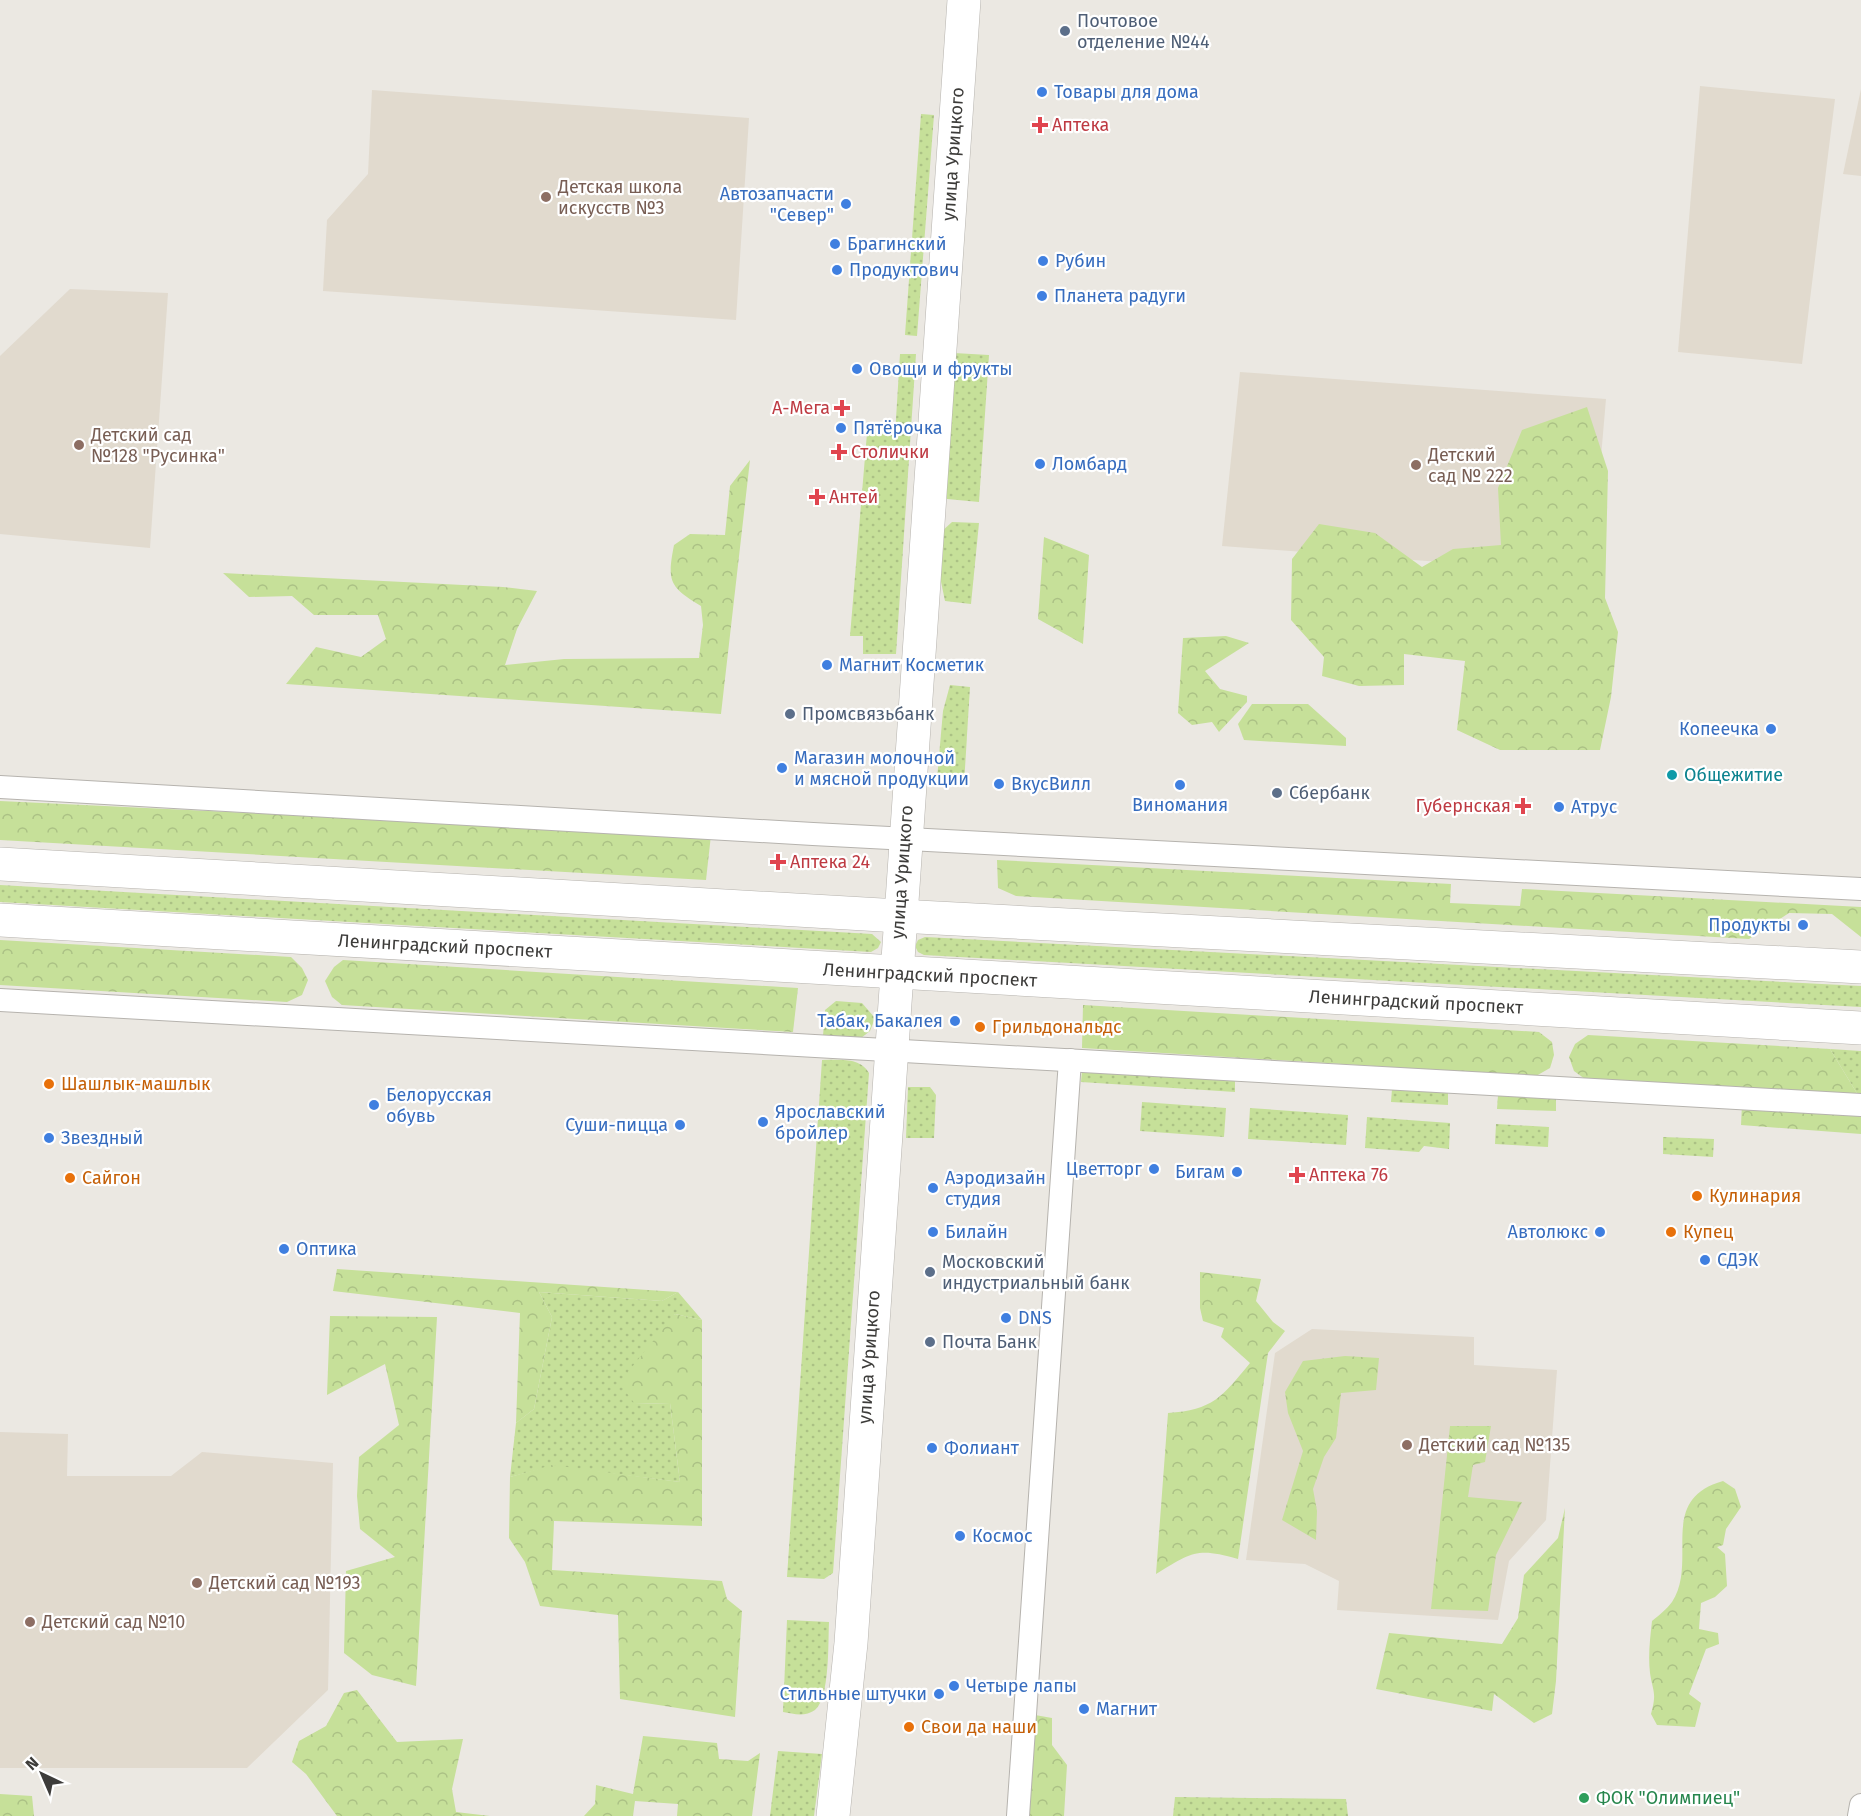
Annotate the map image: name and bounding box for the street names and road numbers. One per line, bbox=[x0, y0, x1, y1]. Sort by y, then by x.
street label: улица Урицкого bbox=[937, 86, 969, 222]
street label: улица Урицкого bbox=[886, 804, 918, 940]
street label: Ленинградский проспект bbox=[337, 929, 554, 963]
street label: Ленинградский проспект bbox=[822, 958, 1039, 992]
street label: Ленинградский проспект bbox=[1308, 985, 1525, 1019]
street label: улица Урицкого bbox=[853, 1289, 885, 1425]

